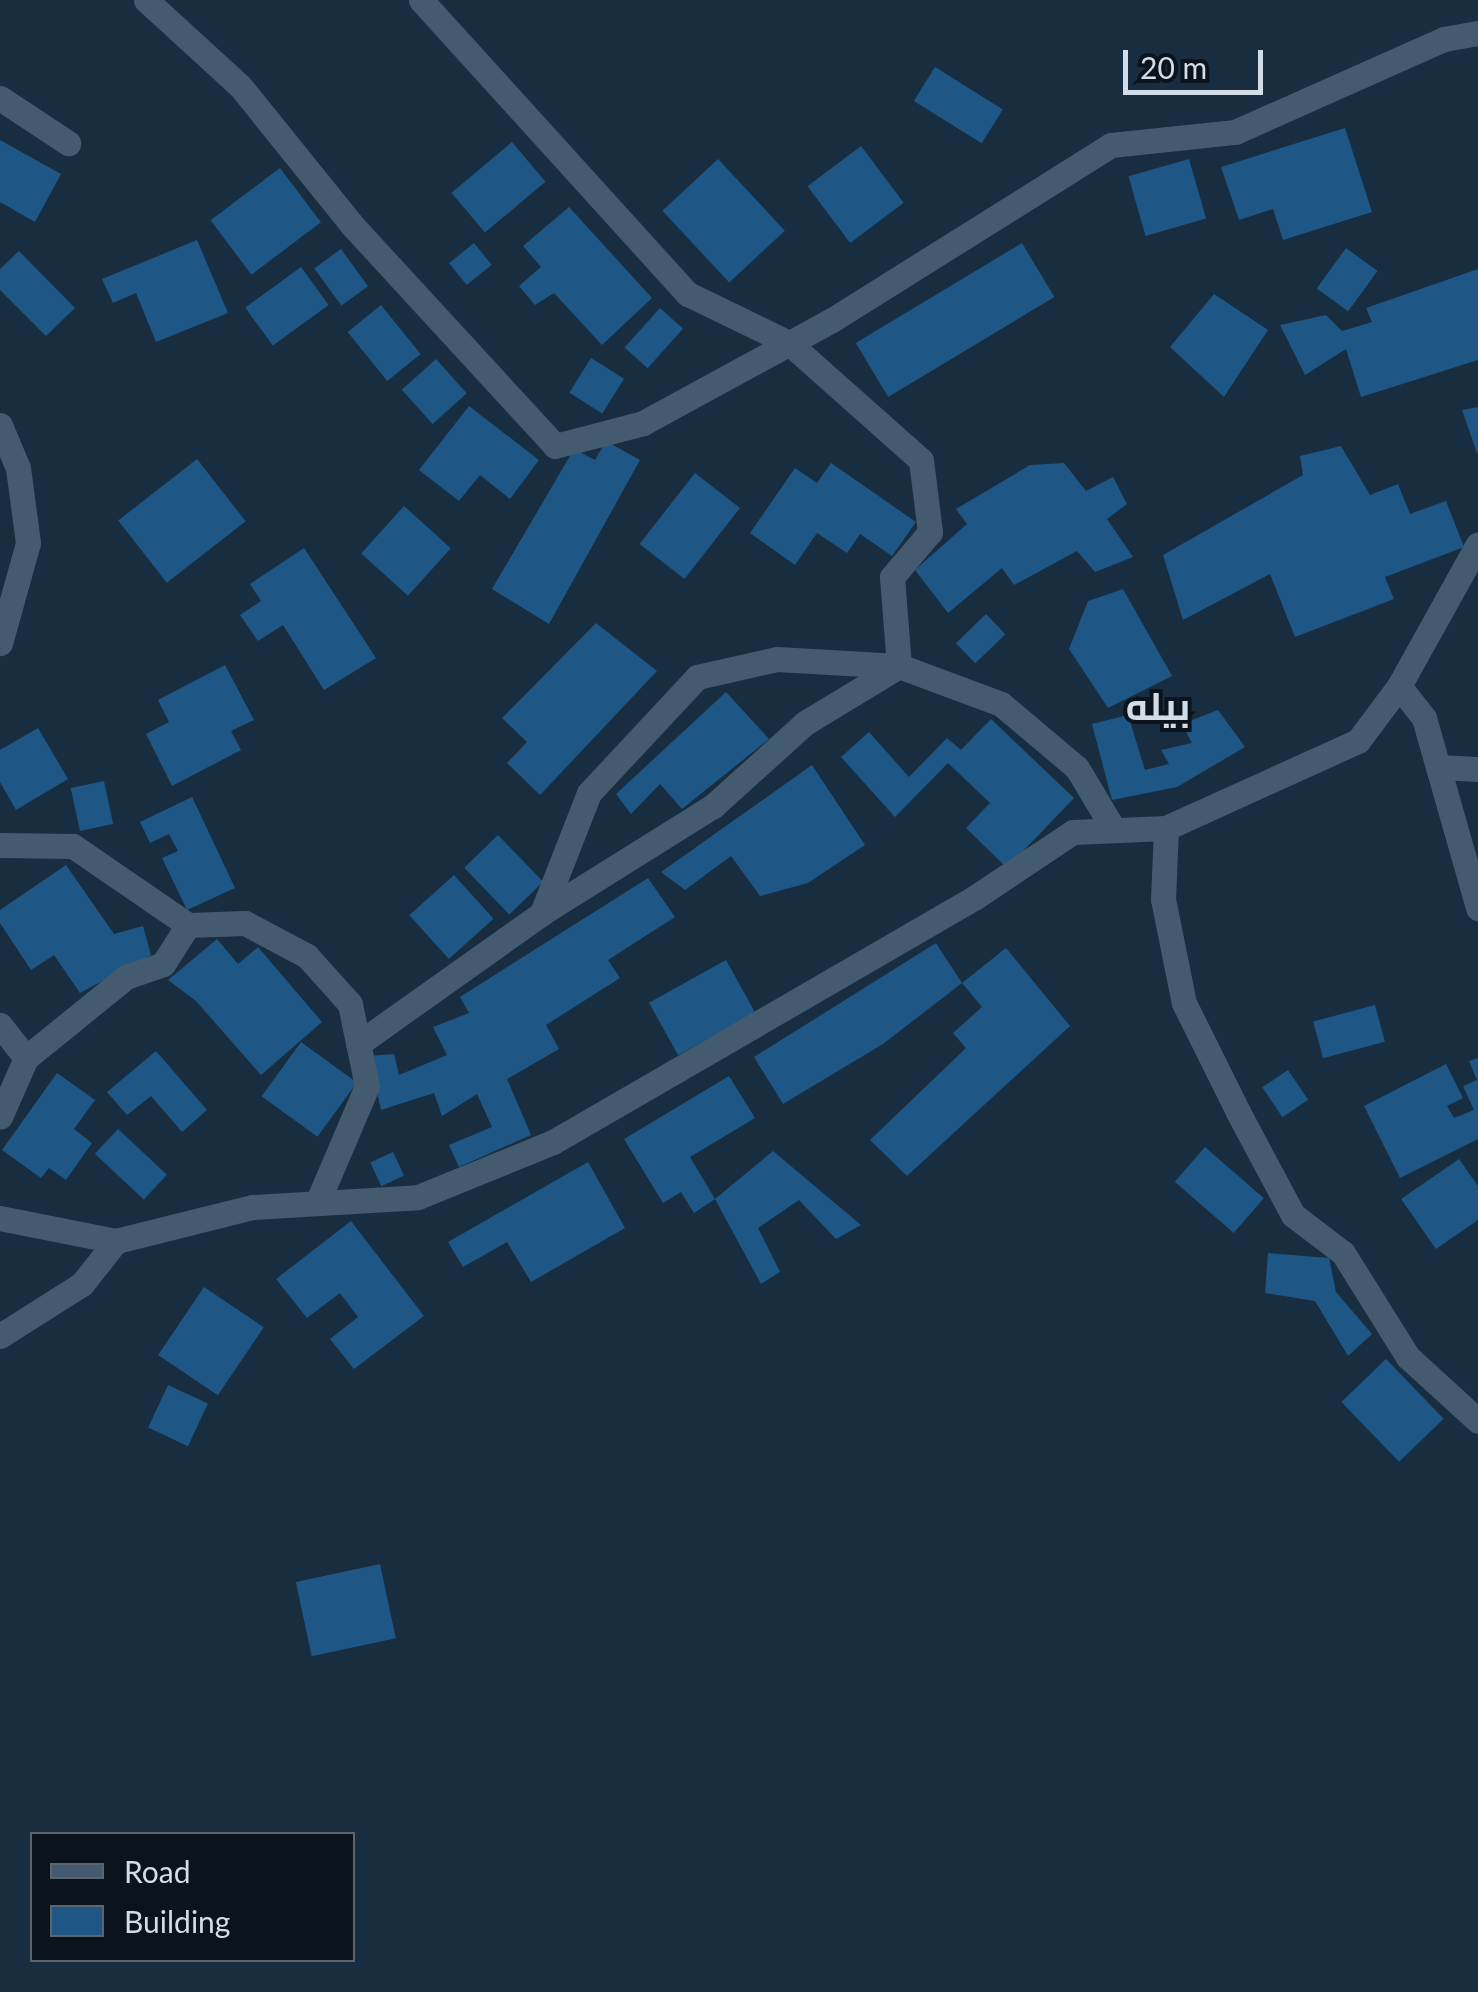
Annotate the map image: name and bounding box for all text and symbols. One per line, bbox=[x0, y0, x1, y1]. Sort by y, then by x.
scale bar bbox=[1128, 30, 1268, 92]
text: 20 m bbox=[1140, 49, 1207, 85]
district label: بیله bbox=[1126, 683, 1190, 729]
legend bbox=[30, 1832, 355, 1962]
text: Road bbox=[124, 1853, 191, 1889]
text: Building bbox=[124, 1903, 230, 1939]

